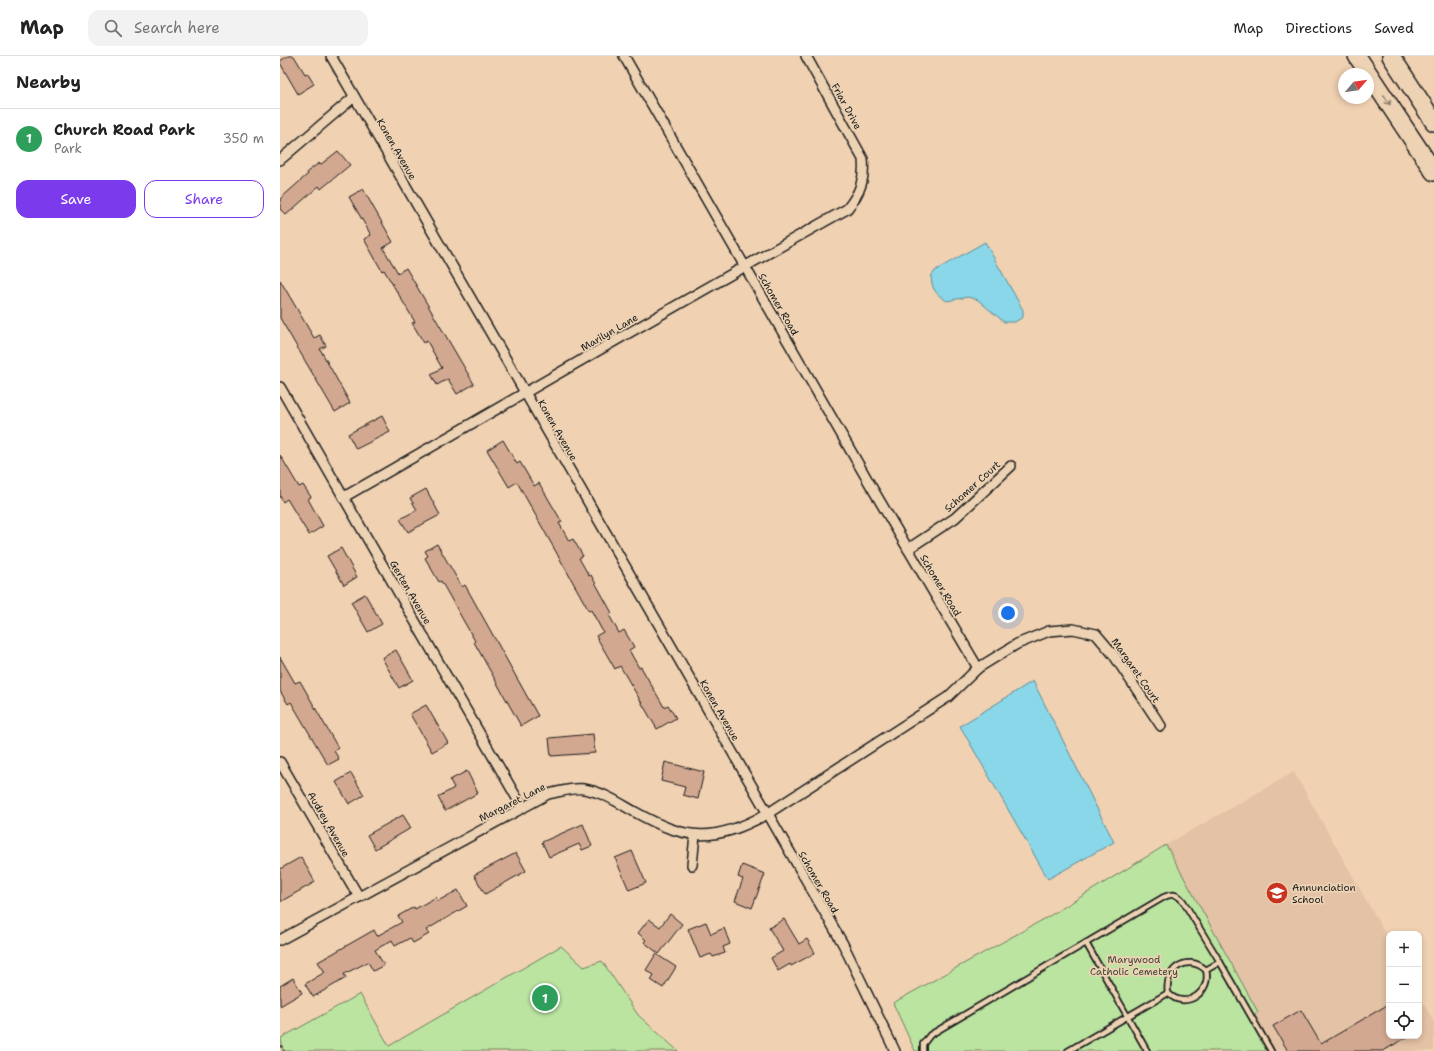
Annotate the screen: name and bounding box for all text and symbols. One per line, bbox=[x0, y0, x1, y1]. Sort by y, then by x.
search box bbox=[88, 10, 368, 46]
text: Map bbox=[20, 15, 64, 40]
icon: search bbox=[102, 17, 124, 39]
text: Search here bbox=[134, 18, 220, 38]
text: Map bbox=[1234, 19, 1264, 37]
text: Directions bbox=[1286, 19, 1352, 37]
text: Saved bbox=[1374, 19, 1414, 37]
north arrow bbox=[1338, 68, 1374, 104]
text: Nearby bbox=[16, 71, 81, 93]
street label: Friar Drive bbox=[829, 81, 865, 132]
one-way arrow bbox=[1383, 94, 1391, 106]
street label: Konen Avenue bbox=[374, 116, 419, 182]
text: Church Road Park bbox=[54, 120, 195, 140]
text: 1 bbox=[26, 130, 32, 147]
text: 350 m bbox=[223, 130, 264, 147]
text: Park bbox=[54, 140, 82, 157]
button: Save bbox=[16, 180, 136, 218]
button: Share bbox=[144, 180, 264, 218]
street label: Schomer Road bbox=[756, 271, 802, 338]
street label: Marilyn Lane bbox=[578, 311, 641, 354]
street label: Konen Avenue bbox=[535, 397, 580, 463]
street label: Schomer Court bbox=[942, 458, 1003, 515]
street label: Schomer Road bbox=[917, 552, 964, 619]
street label: Gerten Avenue bbox=[387, 558, 434, 627]
your location bbox=[998, 603, 1018, 623]
street label: Margaret Court bbox=[1108, 635, 1163, 705]
street label: Konen Avenue bbox=[697, 677, 742, 743]
street label: Margaret Lane bbox=[477, 780, 548, 825]
street label: Audrey Avenue bbox=[305, 789, 353, 860]
street label: Schomer Road bbox=[796, 849, 842, 916]
school or university icon: Annunciation School bbox=[1264, 880, 1290, 906]
place label: Annunciation School bbox=[1292, 881, 1356, 906]
map controls bbox=[1386, 931, 1422, 1039]
button: + bbox=[1386, 931, 1422, 967]
park label: Marywood Catholic Cemetery bbox=[1090, 953, 1178, 978]
button: − bbox=[1386, 967, 1422, 1003]
pin: 1 bbox=[532, 983, 558, 1013]
button: locate bbox=[1386, 1003, 1422, 1039]

